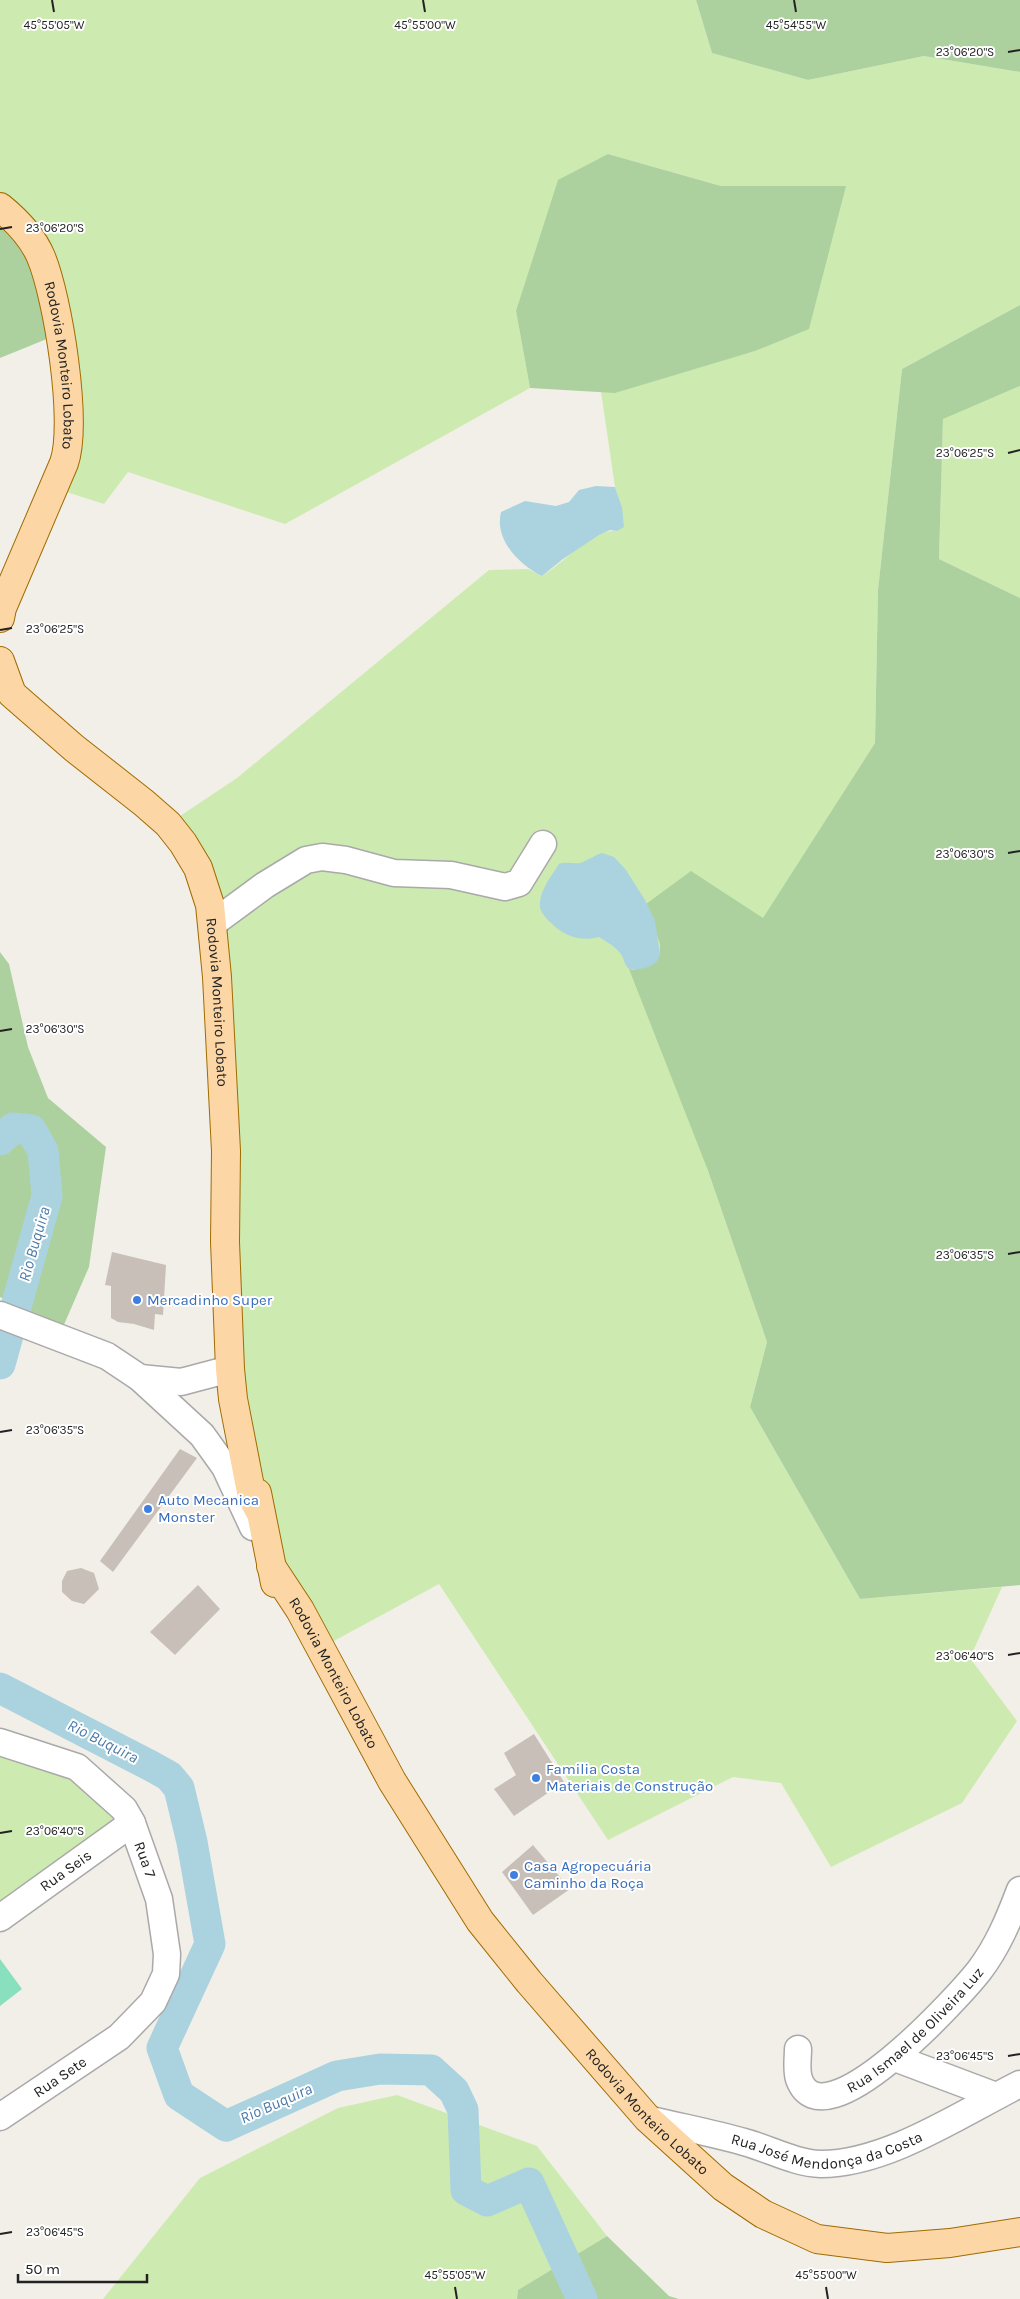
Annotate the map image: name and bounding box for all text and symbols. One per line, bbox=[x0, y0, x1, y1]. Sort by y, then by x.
text: 45°55'05"W bbox=[23, 18, 85, 32]
text: 45°55'00"W bbox=[394, 18, 456, 32]
text: 45°54'55"W bbox=[766, 18, 827, 32]
text: 23°06'20"S bbox=[936, 45, 994, 59]
text: 23°06'20"S bbox=[26, 221, 84, 235]
street label: Rodovia Monteiro Lobato bbox=[40, 279, 78, 451]
text: 23°06'25"S bbox=[936, 446, 994, 460]
text: 23°06'25"S bbox=[26, 622, 84, 636]
text: 23°06'30"S bbox=[936, 847, 994, 861]
street label: Rodovia Monteiro Lobato bbox=[202, 917, 232, 1087]
text: 23°06'30"S bbox=[26, 1022, 84, 1036]
water label: Rio Buquira bbox=[14, 1204, 54, 1284]
text: 23°06'35"S bbox=[936, 1248, 994, 1262]
place label: Mercadinho Super bbox=[147, 1291, 273, 1309]
marker: Mercadinho Super bbox=[131, 1294, 143, 1306]
text: 23°06'35"S bbox=[26, 1423, 84, 1437]
place label: Auto Mecanica Monster bbox=[158, 1491, 259, 1526]
marker: Auto Mecanica Monster bbox=[142, 1503, 154, 1515]
street label: Rodovia Monteiro Lobato bbox=[285, 1594, 382, 1752]
text: 23°06'40"S bbox=[936, 1649, 994, 1663]
water label: Rio Buquira bbox=[64, 1715, 142, 1767]
place label: Familia Costa Materiais de Construção bbox=[546, 1760, 713, 1795]
marker: Familia Costa Materiais de Construção bbox=[530, 1772, 542, 1784]
text: 23°06'40"S bbox=[26, 1824, 84, 1838]
street label: Rua 7 bbox=[130, 1839, 160, 1880]
street label: Rua Seis bbox=[36, 1846, 95, 1895]
place label: Casa Agropecuária Caminho da Roça bbox=[524, 1857, 652, 1892]
marker: Casa Agropecuária Caminho da Roça bbox=[508, 1869, 520, 1881]
street label: Rua Ismael de Oliveira Luz bbox=[844, 1964, 987, 2097]
street label: Rodovia Monteiro Lobato bbox=[582, 2045, 712, 2179]
text: 23°06'45"S bbox=[936, 2049, 994, 2063]
street label: Rua Sete bbox=[30, 2053, 90, 2101]
water label: Rio Buquira bbox=[237, 2079, 315, 2127]
street label: Rua José Mendonça da Costa bbox=[727, 2124, 925, 2146]
text: Rua José Mendonça da Costa bbox=[729, 2128, 925, 2173]
text: 23°06'45"S bbox=[26, 2225, 84, 2239]
scale bar bbox=[18, 2252, 146, 2284]
text: 50 m bbox=[25, 2260, 60, 2278]
text: 45°55'05"W bbox=[424, 2268, 486, 2282]
text: 45°55'00"W bbox=[795, 2268, 857, 2282]

